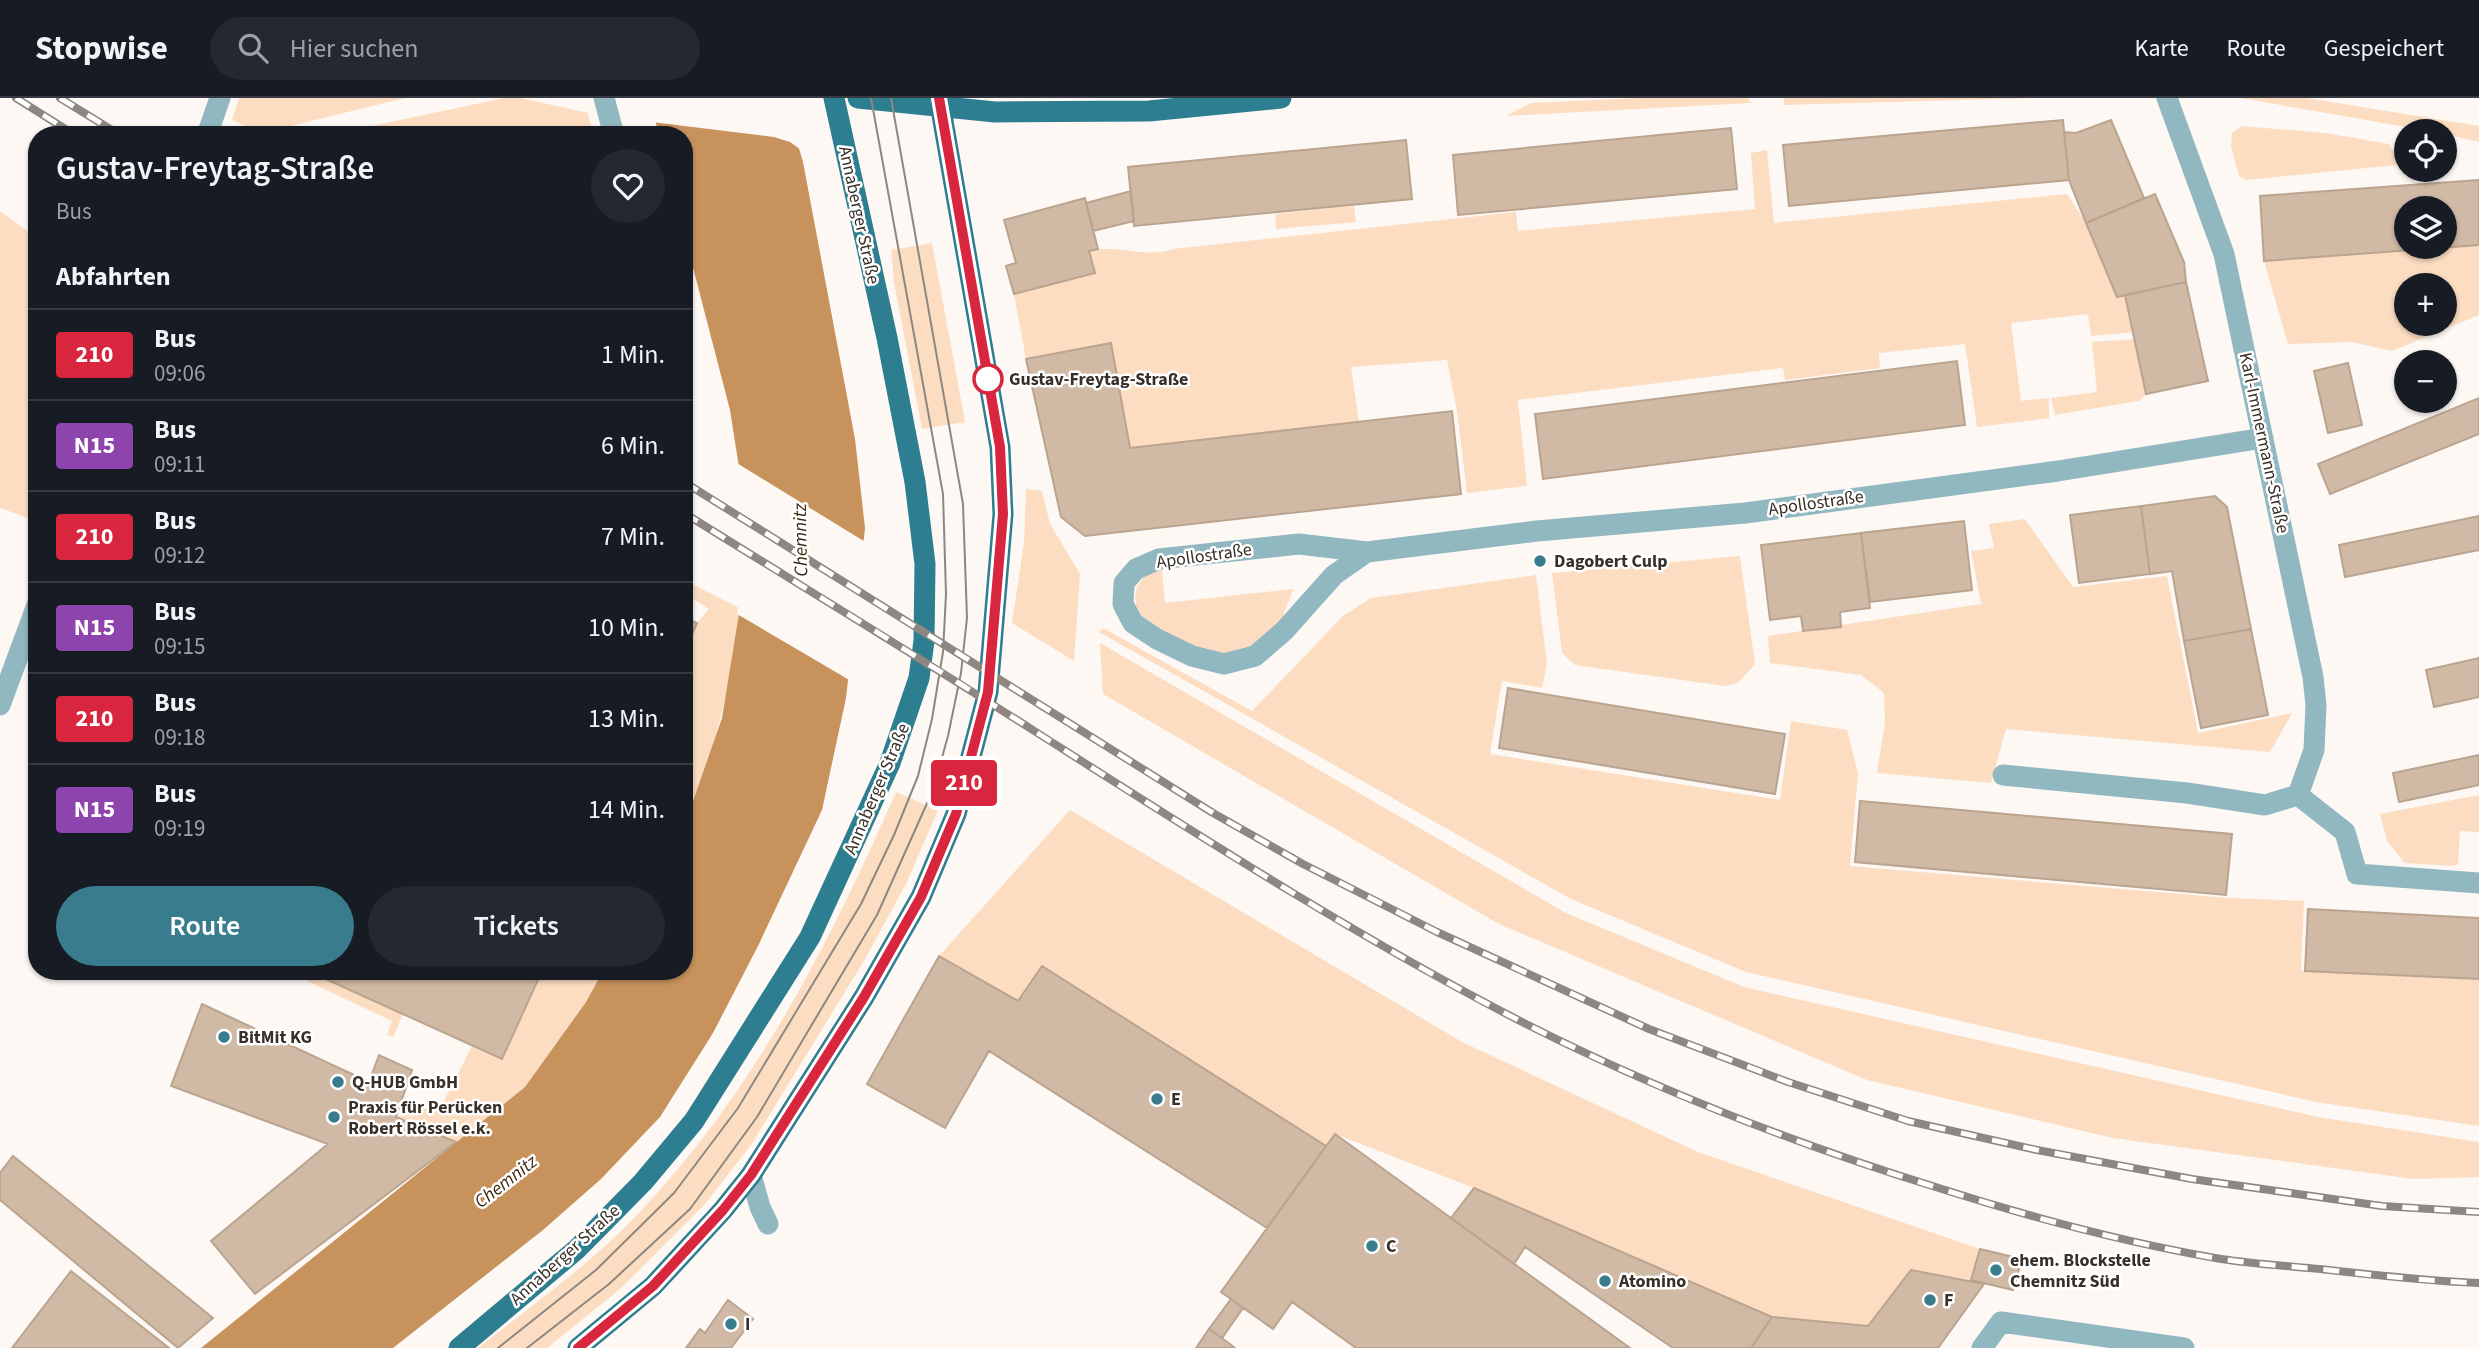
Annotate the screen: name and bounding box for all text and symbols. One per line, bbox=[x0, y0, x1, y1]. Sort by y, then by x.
search box bbox=[210, 17, 700, 80]
text: Stopwise bbox=[35, 25, 168, 72]
icon: search bbox=[234, 29, 272, 67]
text: Hier suchen bbox=[290, 30, 418, 67]
text: Karte bbox=[2135, 31, 2189, 66]
text: Route bbox=[2227, 31, 2286, 66]
text: Gespeichert bbox=[2324, 31, 2444, 66]
map controls bbox=[2394, 119, 2457, 413]
button: locate bbox=[2394, 119, 2457, 182]
street label: Annaberger Straße bbox=[832, 144, 886, 286]
text: Gustav-Freytag-Straße bbox=[56, 145, 374, 192]
button: heart bbox=[591, 149, 665, 223]
text: Bus bbox=[56, 195, 92, 228]
button: layers bbox=[2394, 196, 2457, 259]
text: Abfahrten bbox=[56, 258, 171, 295]
button: + bbox=[2394, 273, 2457, 336]
text: Bus bbox=[154, 320, 196, 357]
text: 1 Min. bbox=[601, 336, 665, 373]
text: 210 bbox=[75, 337, 114, 372]
street label: Karl-Immermann-Straße bbox=[2233, 350, 2295, 536]
button: − bbox=[2394, 350, 2457, 413]
text: 09:06 bbox=[154, 357, 205, 390]
marker: Gustav-Freytag-Straße bbox=[973, 364, 1003, 394]
place label: Gustav-Freytag-Straße bbox=[1009, 367, 1188, 392]
text: Bus bbox=[154, 411, 196, 448]
text: 6 Min. bbox=[601, 427, 665, 464]
text: N15 bbox=[74, 428, 115, 463]
text: 09:11 bbox=[154, 448, 205, 481]
street label: Apollostraße bbox=[1767, 484, 1865, 522]
text: Bus bbox=[154, 502, 196, 539]
water label: Chemnitz bbox=[787, 502, 815, 577]
text: 7 Min. bbox=[601, 518, 665, 555]
text: 210 bbox=[75, 519, 114, 554]
street label: Apollostraße bbox=[1155, 537, 1253, 575]
text: 09:12 bbox=[154, 539, 205, 572]
place label: Dagobert Culp bbox=[1554, 549, 1667, 574]
marker: Dagobert Culp bbox=[1532, 553, 1548, 569]
text: Bus bbox=[154, 593, 196, 630]
text: 10 Min. bbox=[588, 609, 665, 646]
text: N15 bbox=[74, 610, 115, 645]
text: 09:15 bbox=[154, 630, 205, 663]
text: Bus bbox=[154, 684, 196, 721]
text: 13 Min. bbox=[588, 700, 665, 737]
text: 210 bbox=[75, 701, 114, 736]
street label: Annaberger Straße bbox=[838, 719, 916, 859]
text: 09:18 bbox=[154, 721, 205, 754]
line badge: 210 bbox=[924, 760, 1004, 806]
text: 210 bbox=[945, 765, 983, 800]
text: Bus bbox=[154, 775, 196, 812]
text: 14 Min. bbox=[588, 791, 665, 828]
text: N15 bbox=[74, 792, 115, 827]
text: 09:19 bbox=[154, 812, 205, 845]
button: Route bbox=[56, 886, 354, 966]
button: Tickets bbox=[368, 886, 665, 966]
place label: BitMit KG bbox=[238, 1025, 312, 1050]
marker: BitMit KG bbox=[216, 1029, 232, 1045]
place label: Q-HUB GmbH bbox=[352, 1070, 458, 1095]
marker: Q-HUB GmbH bbox=[330, 1074, 346, 1090]
place label: E bbox=[1171, 1087, 1181, 1112]
marker: E bbox=[1149, 1091, 1165, 1107]
place label: Praxis für Perücken Robert Rössel e.k. bbox=[348, 1095, 502, 1141]
marker: Praxis für Perücken Robert Rössel e.k. bbox=[326, 1109, 342, 1125]
water label: Chemnitz bbox=[469, 1148, 544, 1215]
street label: Annaberger Straße bbox=[504, 1199, 626, 1311]
place label: C bbox=[1386, 1234, 1397, 1259]
marker: C bbox=[1364, 1238, 1380, 1254]
place label: ehem. Blockstelle Chemnitz Süd bbox=[2010, 1248, 2151, 1294]
marker: ehem. Blockstelle Chemnitz Süd bbox=[1988, 1262, 2004, 1278]
place label: Atomino bbox=[1618, 1269, 1686, 1294]
marker: Atomino bbox=[1597, 1273, 1613, 1289]
place label: F bbox=[1944, 1288, 1953, 1313]
marker: F bbox=[1922, 1292, 1938, 1308]
place label: I bbox=[745, 1312, 750, 1337]
marker: I bbox=[723, 1316, 739, 1332]

